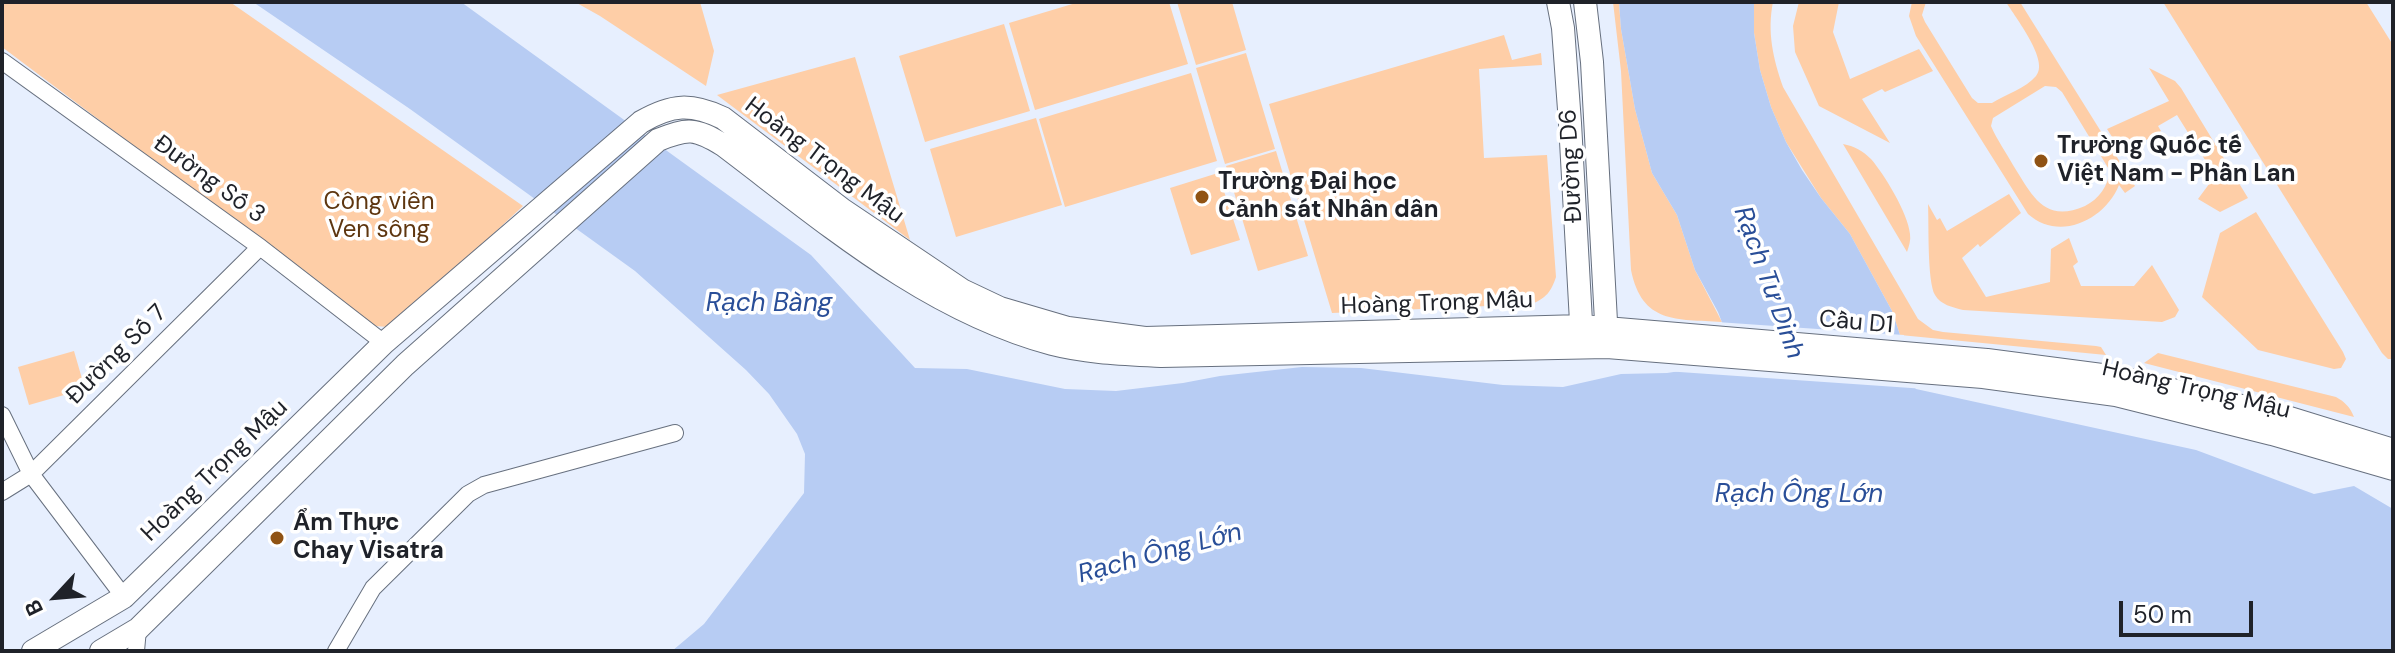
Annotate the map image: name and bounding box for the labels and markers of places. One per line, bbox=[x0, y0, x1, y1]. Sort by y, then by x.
place label: Trường Quốc tế Việt Nam - Phần Lan bbox=[2057, 133, 2295, 189]
marker: Trường Quốc tế Việt Nam - Phần Lan bbox=[2032, 152, 2050, 170]
place label: Trường Đại học Cảnh sát Nhân dân bbox=[1218, 169, 1438, 225]
marker: Trường Đại học Cảnh sát Nhân dân bbox=[1193, 188, 1211, 206]
place label: Ẩm Thực Chay Visatra bbox=[293, 510, 444, 566]
marker: Ẩm Thực Chay Visatra bbox=[268, 529, 286, 547]

